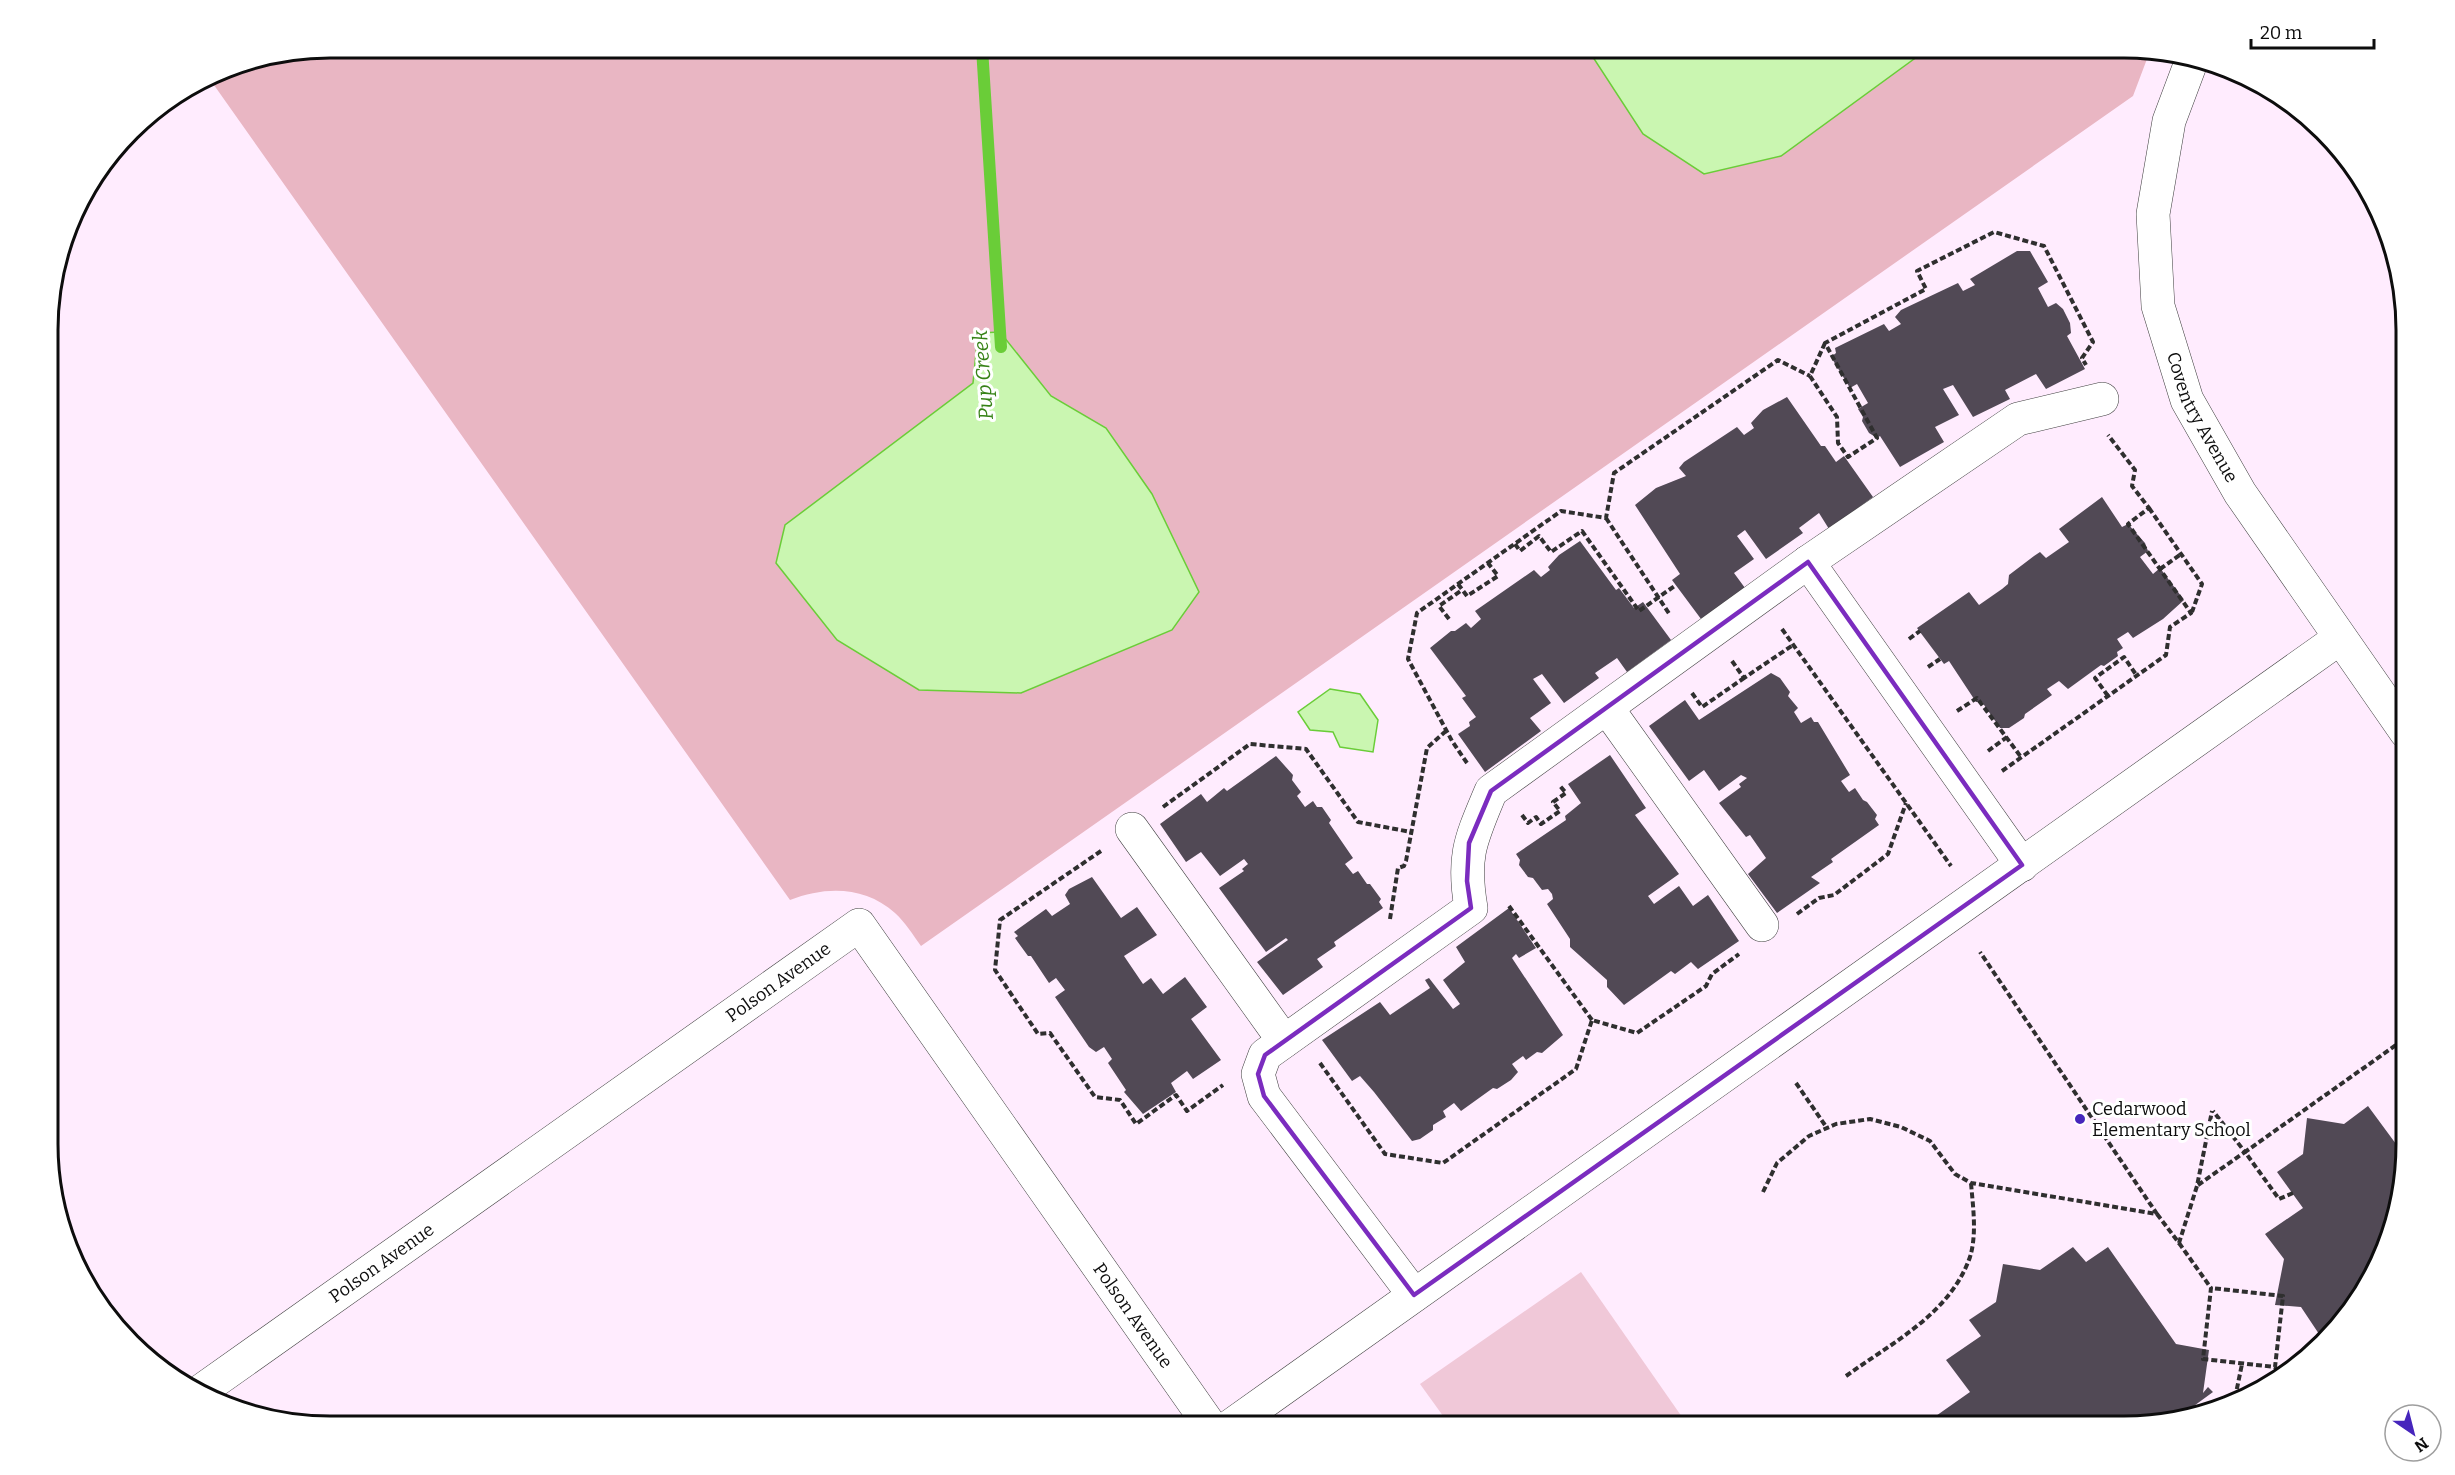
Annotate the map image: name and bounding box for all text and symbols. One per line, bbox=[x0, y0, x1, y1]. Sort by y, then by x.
scale bar bbox=[2251, 12, 2374, 50]
text: 20 m bbox=[2260, 22, 2302, 44]
water label: Pup Creek bbox=[968, 329, 998, 421]
street label: Coventry Avenue bbox=[2162, 349, 2243, 486]
street label: Polson Avenue bbox=[722, 938, 835, 1027]
place label: Cedarwood Elementary School bbox=[2092, 1098, 2251, 1141]
marker: Cedarwood Elementary School bbox=[2073, 1112, 2087, 1126]
street label: Polson Avenue bbox=[325, 1218, 438, 1308]
street label: Polson Avenue bbox=[1089, 1259, 1177, 1372]
north arrow bbox=[2383, 1403, 2443, 1463]
text: N bbox=[2411, 1434, 2432, 1456]

